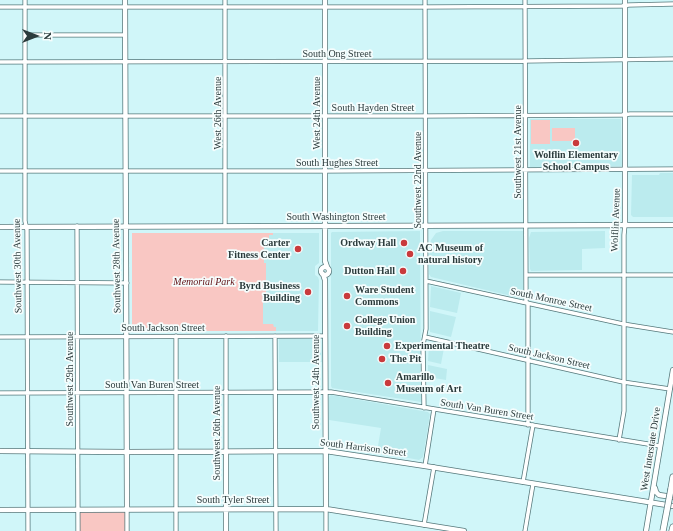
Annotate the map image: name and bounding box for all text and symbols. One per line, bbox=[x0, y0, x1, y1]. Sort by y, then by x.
north arrow bbox=[16, 16, 56, 56]
text: N bbox=[42, 32, 54, 40]
street label: South Ong Street bbox=[303, 48, 371, 60]
street label: West 26th Avenue bbox=[212, 77, 224, 149]
street label: West 24th Avenue bbox=[311, 77, 323, 149]
street label: South Hayden Street bbox=[332, 102, 414, 114]
street label: Southwest 21st Avenue bbox=[512, 105, 524, 199]
street label: Southwest 22nd Avenue bbox=[412, 131, 424, 229]
marker: Wolflin Elementary School Campus bbox=[571, 138, 581, 148]
place label: Wolflin Elementary School Campus bbox=[534, 149, 618, 172]
street label: South Hughes Street bbox=[296, 157, 378, 169]
street label: Wolflin Avenue bbox=[609, 188, 623, 252]
street label: South Washington Street bbox=[286, 211, 386, 223]
street label: Southwest 30th Avenue bbox=[11, 219, 25, 313]
street label: Southwest 28th Avenue bbox=[110, 219, 124, 313]
place label: Carter Fitness Center bbox=[228, 237, 290, 260]
place label: Ordway Hall bbox=[340, 237, 396, 249]
marker: Ordway Hall bbox=[399, 238, 409, 248]
place label: AC Museum of natural history bbox=[418, 242, 483, 266]
marker: Carter Fitness Center bbox=[293, 244, 303, 254]
marker: AC Museum of natural history bbox=[405, 249, 415, 259]
place label: Dutton Hall bbox=[344, 265, 395, 277]
marker: Dutton Hall bbox=[398, 266, 408, 276]
park label: Memorial Park bbox=[173, 276, 235, 288]
place label: Byrd Business Building bbox=[239, 280, 300, 304]
place label: Ware Student Commons bbox=[355, 284, 414, 308]
street label: South Monroe Street bbox=[509, 285, 593, 315]
marker: Byrd Business Building bbox=[303, 287, 313, 297]
marker: Ware Student Commons bbox=[342, 291, 352, 301]
place label: College Union Building bbox=[355, 314, 415, 338]
marker: College Union Building bbox=[342, 321, 352, 331]
street label: South Jackson Street bbox=[121, 322, 205, 334]
street label: Southwest 29th Avenue bbox=[64, 332, 76, 426]
street label: Southwest 24th Avenue bbox=[310, 335, 322, 429]
place label: Experimental Theatre bbox=[395, 340, 490, 352]
marker: Experimental Theatre bbox=[382, 341, 392, 351]
street label: South Jackson Street bbox=[507, 342, 591, 372]
place label: The Pit bbox=[390, 353, 421, 365]
marker: The Pit bbox=[377, 354, 387, 364]
place label: Amarillo Museum of Art bbox=[396, 371, 462, 394]
marker: Amarillo Museum of Art bbox=[383, 378, 393, 388]
street label: South Van Buren Street bbox=[105, 379, 199, 391]
street label: Southwest 26th Avenue bbox=[211, 386, 223, 480]
street label: South Van Buren Street bbox=[440, 397, 534, 423]
street label: West Interstate Drive bbox=[638, 406, 664, 492]
street label: South Harrison Street bbox=[319, 437, 407, 459]
street label: South Tyler Street bbox=[197, 494, 269, 506]

